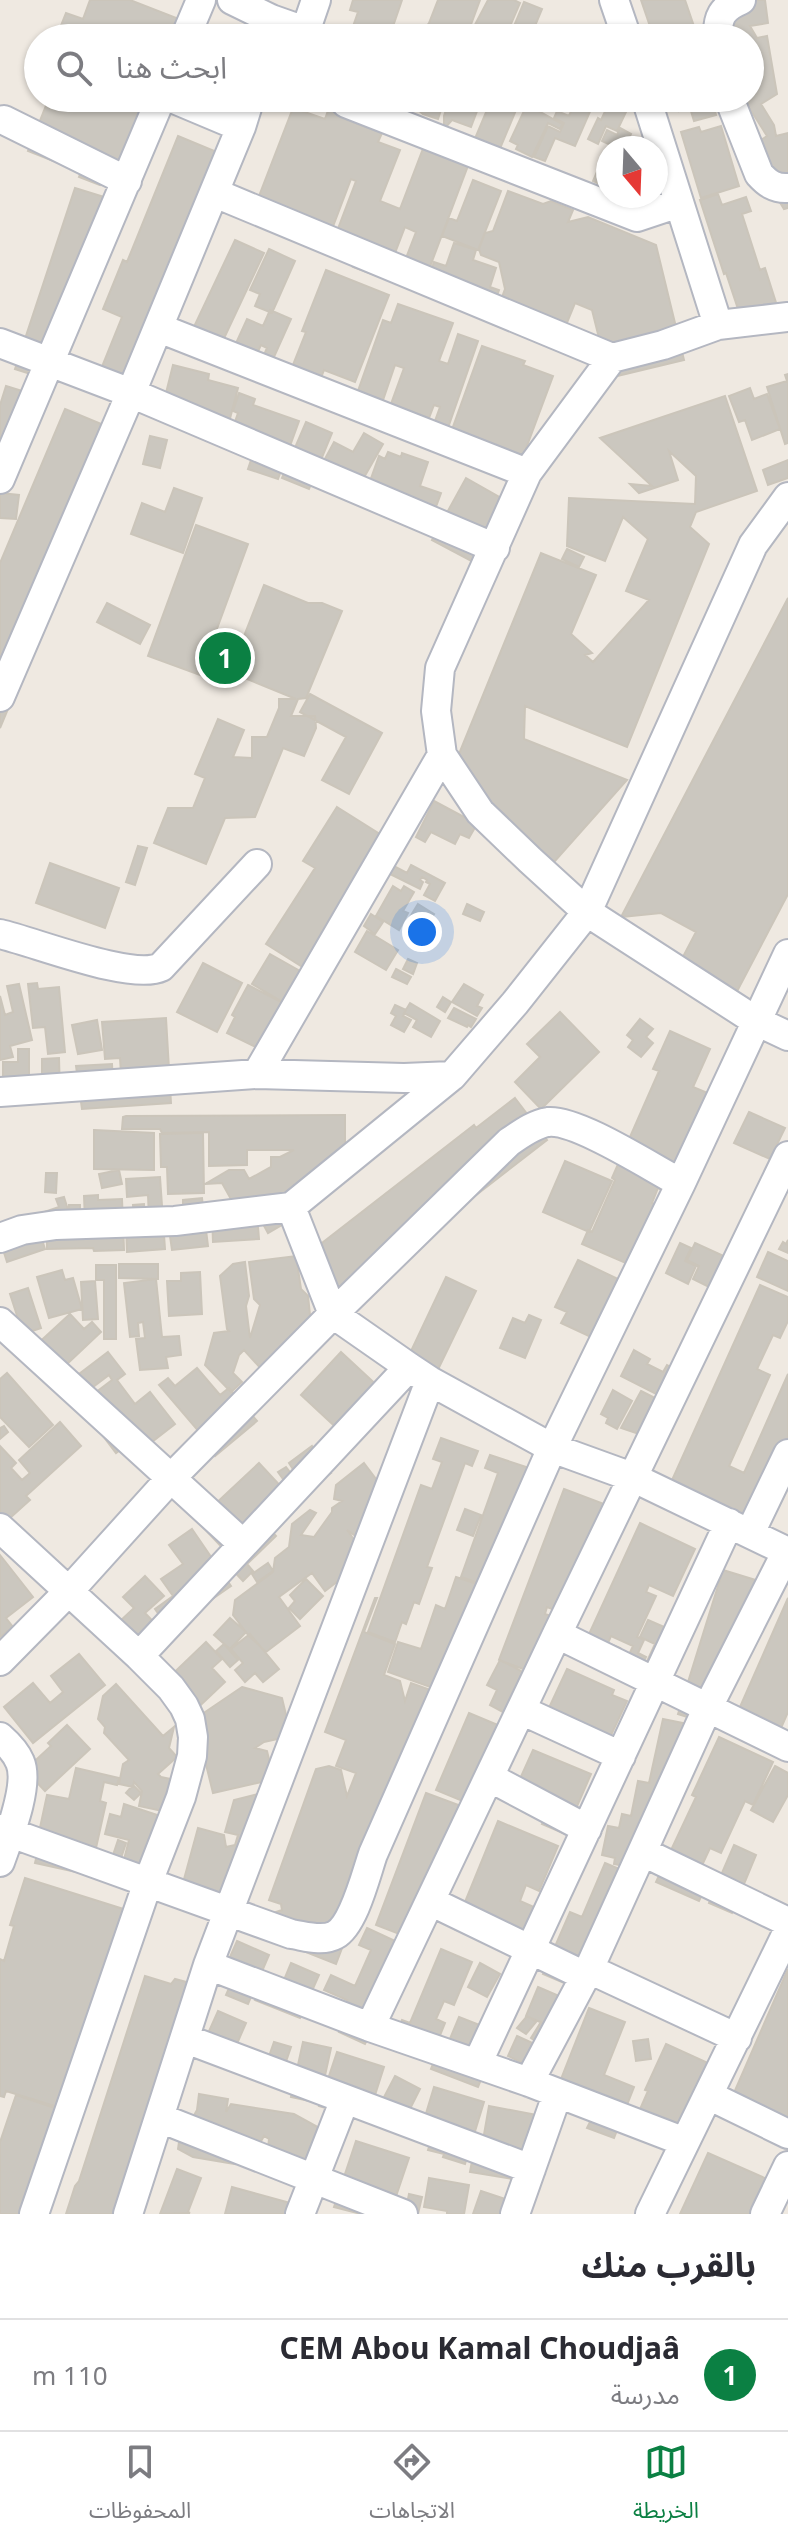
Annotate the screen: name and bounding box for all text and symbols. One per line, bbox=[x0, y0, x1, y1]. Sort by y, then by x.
search box bbox=[24, 24, 764, 112]
icon: search bbox=[52, 46, 96, 90]
text: ابحث هنا bbox=[116, 46, 227, 87]
north arrow bbox=[596, 136, 668, 208]
pin: 1 bbox=[199, 628, 251, 688]
your location bbox=[402, 912, 442, 952]
text: بالقرب منك bbox=[581, 2241, 756, 2287]
text: CEM Abou Kamal Choudjaâ bbox=[279, 2327, 680, 2368]
text: 110 m bbox=[32, 2357, 108, 2393]
text: 1 bbox=[723, 2357, 737, 2393]
text: مدرسة bbox=[611, 2376, 680, 2412]
tab: المحفوظات bbox=[89, 2440, 191, 2534]
tab: الاتجاهات bbox=[369, 2440, 455, 2534]
tab: الخريطة bbox=[633, 2440, 699, 2534]

